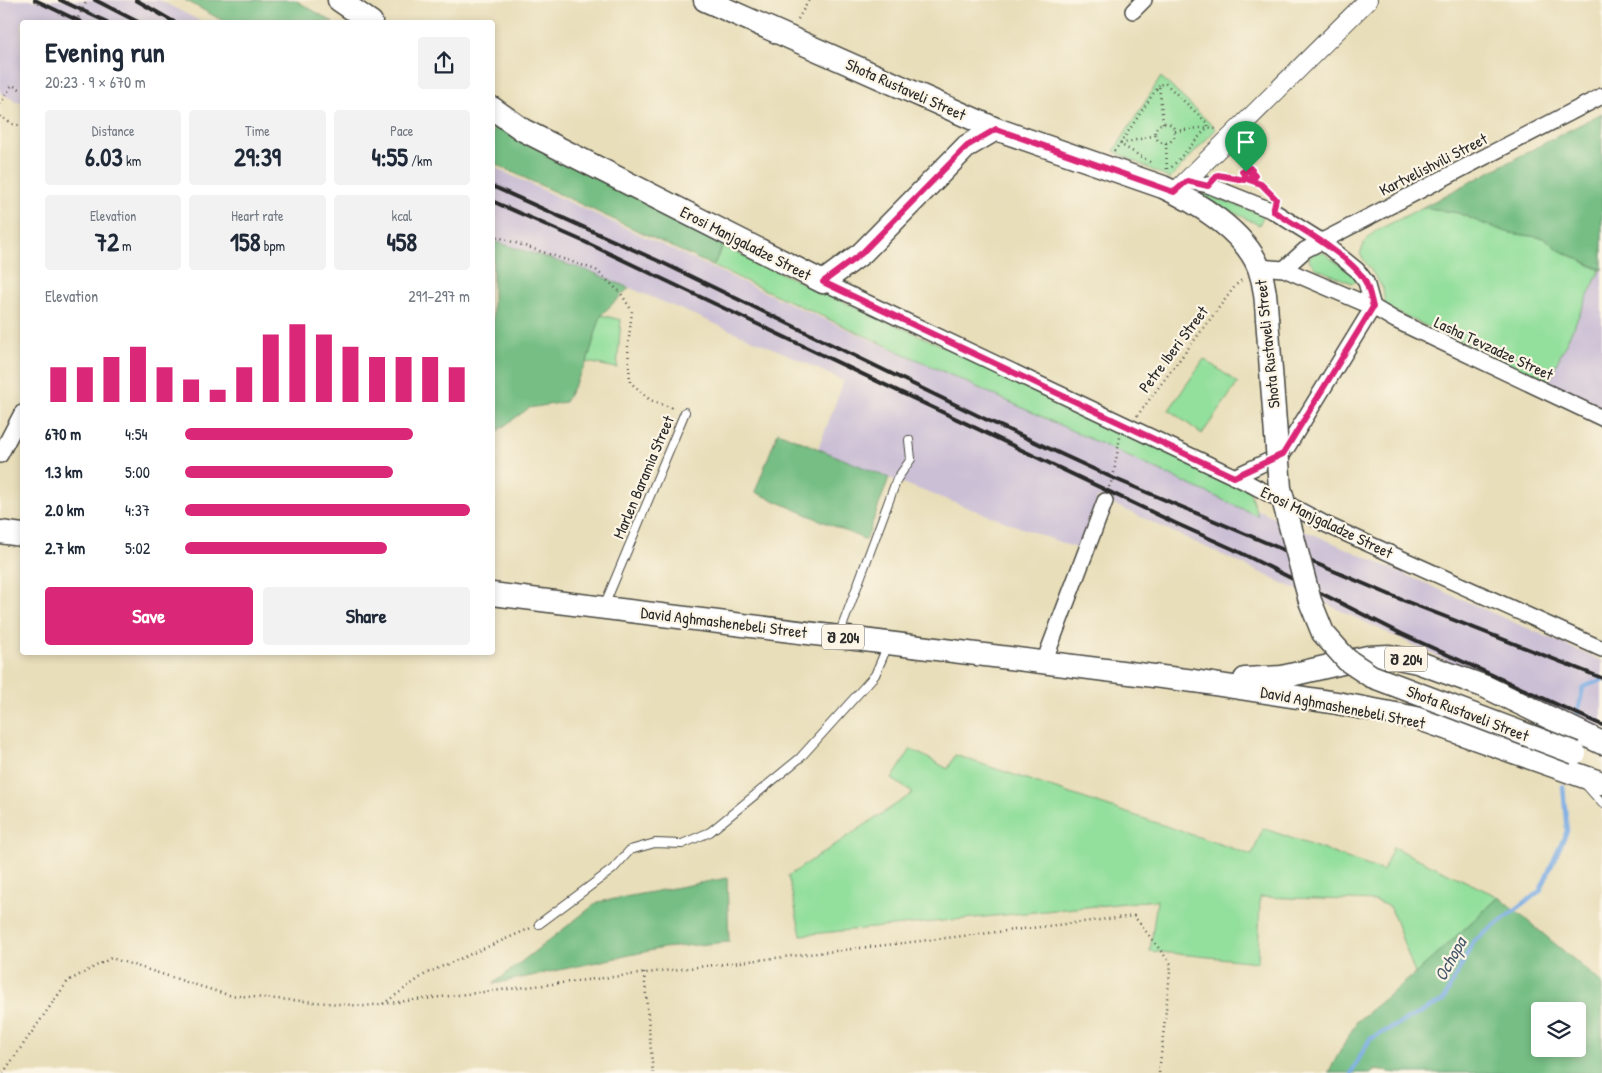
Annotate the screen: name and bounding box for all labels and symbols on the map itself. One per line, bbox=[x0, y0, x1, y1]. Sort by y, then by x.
street label: Shota Rustaveli Street bbox=[843, 53, 970, 126]
pin bbox=[1225, 121, 1267, 172]
street label: Kartvelishvili Street bbox=[1375, 127, 1491, 201]
street label: Erosi Manjgaladze Street bbox=[677, 200, 816, 286]
street label: Shota Rustaveli Street bbox=[1249, 278, 1285, 409]
street label: Petre Iberi Street bbox=[1133, 301, 1213, 397]
street label: Lasha Tevzadze Street bbox=[1431, 311, 1557, 385]
street label: Marlen Baramia Street bbox=[607, 412, 679, 542]
street label: Erosi Manjgaladze Street bbox=[1257, 481, 1397, 564]
street label: David Aghmashenebeli Street bbox=[640, 601, 809, 643]
road number: შ 204 bbox=[822, 624, 864, 650]
road number: შ 204 bbox=[1385, 646, 1427, 672]
street label: David Aghmashenebeli Street bbox=[1259, 680, 1428, 734]
street label: Shota Rustaveli Street bbox=[1404, 680, 1533, 747]
water label: Ochopa bbox=[1428, 931, 1473, 985]

